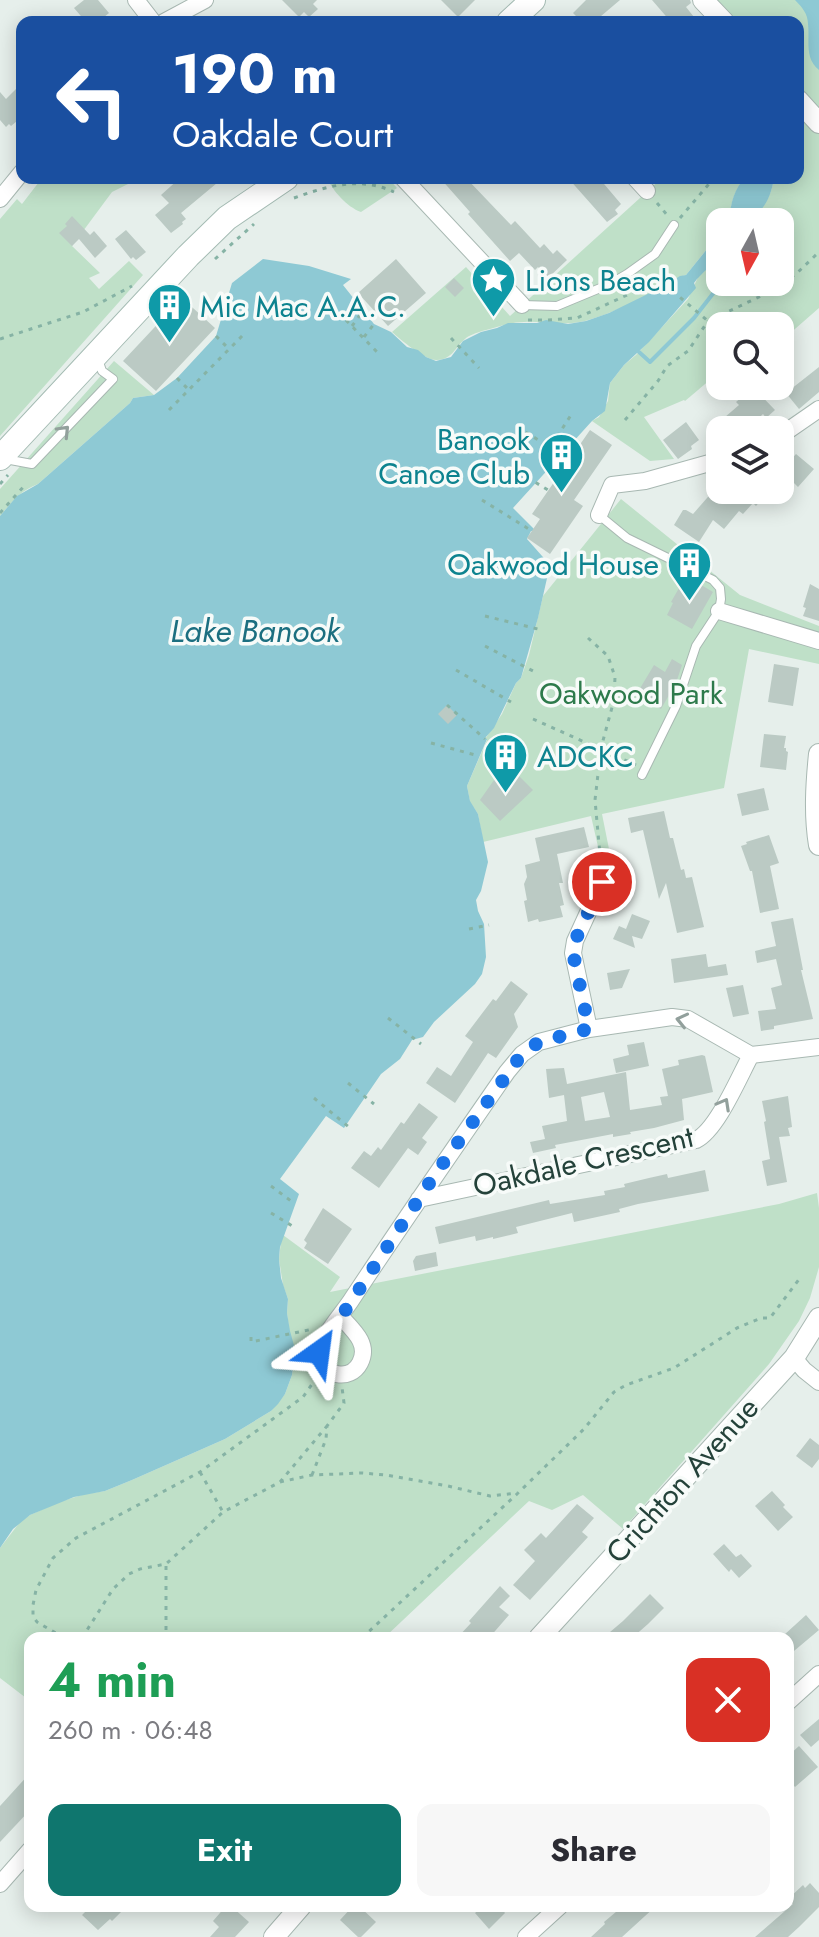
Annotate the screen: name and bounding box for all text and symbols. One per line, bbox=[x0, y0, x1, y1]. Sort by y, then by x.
text: 190 m bbox=[172, 33, 338, 114]
icon: left bbox=[40, 48, 144, 152]
text: Oakdale Court bbox=[172, 108, 393, 160]
north arrow bbox=[706, 208, 794, 296]
map controls bbox=[706, 208, 794, 504]
place icon: Lions Beach bbox=[470, 256, 518, 319]
place label: Lions Beach bbox=[525, 259, 676, 302]
building icon: Mic Mac A.A.C. bbox=[145, 282, 193, 345]
place label: Mic Mac A.A.C. bbox=[200, 285, 406, 328]
button: search bbox=[706, 312, 794, 400]
button: layers bbox=[706, 416, 794, 504]
place label: Banook Canoe Club bbox=[378, 418, 531, 495]
one-way arrow bbox=[54, 426, 69, 440]
building icon: Banook Canoe Club bbox=[537, 432, 585, 495]
building icon: Oakwood House bbox=[666, 540, 714, 603]
place label: Oakwood House bbox=[447, 543, 659, 586]
water label: Lake Banook bbox=[170, 608, 341, 654]
park label: Oakwood Park bbox=[539, 672, 724, 715]
building icon: ADCKC bbox=[482, 732, 530, 795]
place label: ADCKC bbox=[537, 735, 634, 778]
pin bbox=[568, 848, 636, 916]
icon: arrive bbox=[580, 860, 624, 904]
one-way arrow bbox=[676, 1012, 690, 1029]
one-way arrow bbox=[714, 1098, 730, 1113]
street label: Oakdale Crescent bbox=[469, 1115, 698, 1207]
position arrow bbox=[277, 1310, 361, 1394]
street label: Crichton Avenue bbox=[596, 1387, 768, 1573]
text: 4 min bbox=[48, 1646, 176, 1715]
button: close bbox=[686, 1658, 770, 1742]
text: 260 m · 06:48 bbox=[48, 1711, 213, 1749]
button: Exit bbox=[48, 1804, 401, 1896]
button: Share bbox=[417, 1804, 770, 1896]

